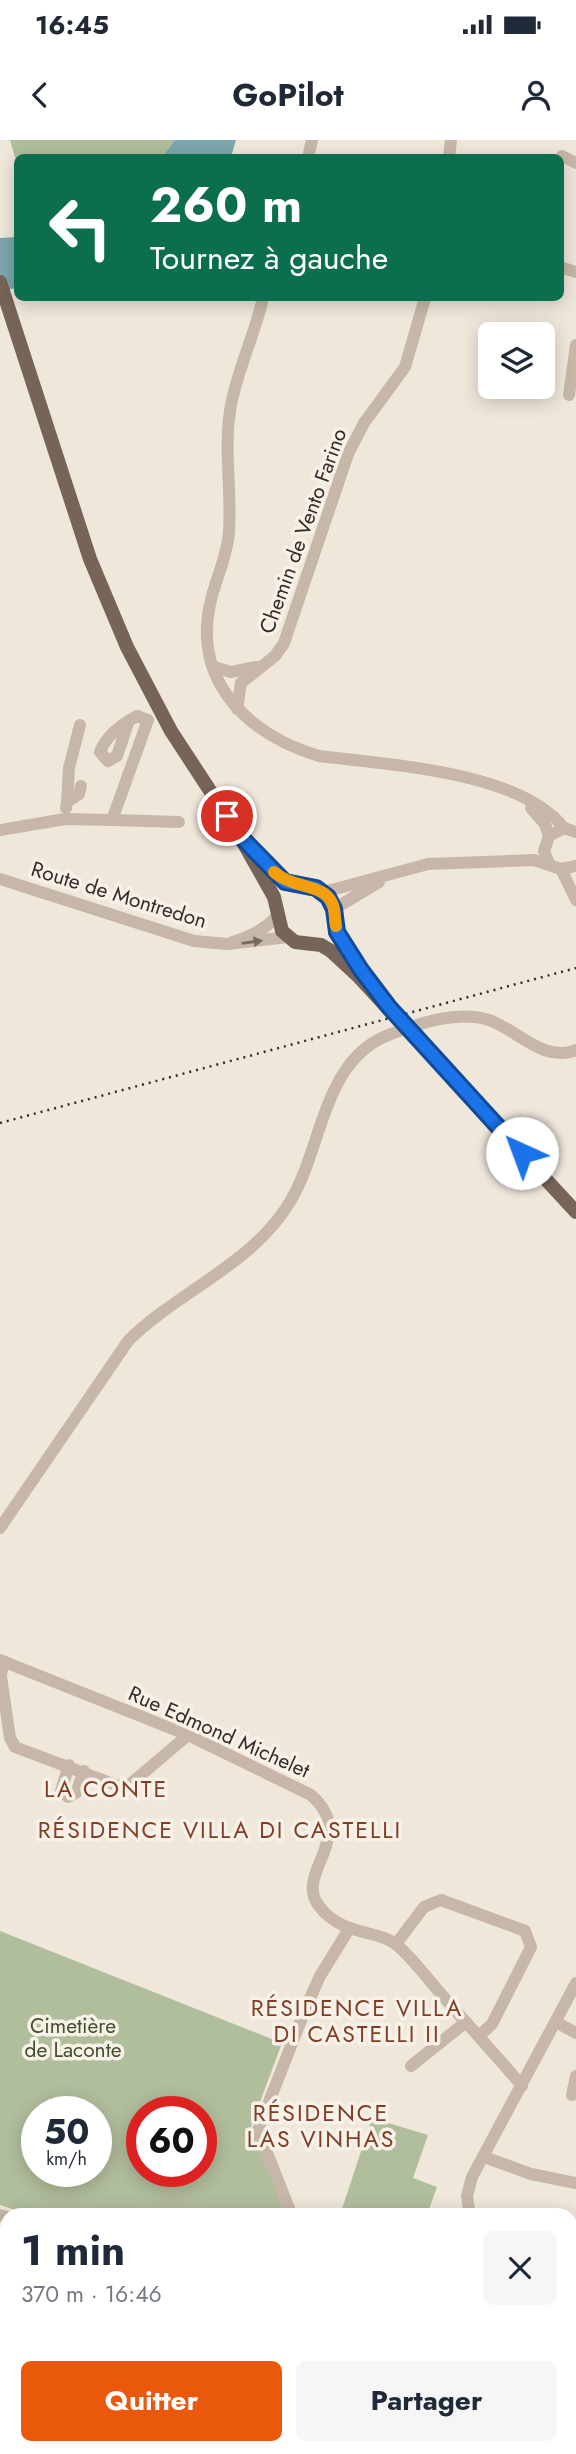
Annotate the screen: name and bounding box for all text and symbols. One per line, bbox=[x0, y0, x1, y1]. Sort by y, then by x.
text: 16:45 bbox=[35, 6, 109, 44]
text: GoPilot bbox=[232, 72, 344, 118]
icon: back bbox=[21, 76, 59, 114]
icon: person bbox=[517, 76, 555, 114]
text: 260 m bbox=[150, 170, 302, 240]
icon: left bbox=[35, 182, 126, 273]
text: Tournez à gauche bbox=[150, 235, 388, 281]
map controls bbox=[478, 322, 555, 399]
button: layers bbox=[478, 322, 555, 399]
street label: Chemin de Vento Farino bbox=[252, 424, 354, 638]
pin bbox=[197, 786, 257, 846]
icon: arrive bbox=[208, 797, 246, 835]
street label: Route de Montredon bbox=[27, 854, 211, 936]
one-way arrow bbox=[242, 936, 264, 947]
position arrow bbox=[485, 1116, 559, 1190]
street label: Rue Edmond Michelet bbox=[124, 1679, 314, 1785]
district label: LA CONTE bbox=[44, 1772, 168, 1806]
district label: RÉSIDENCE VILLA DI CASTELLI bbox=[38, 1813, 402, 1847]
district label: RÉSIDENCE VILLA DI CASTELLI II bbox=[251, 1991, 463, 2051]
park label: Cimetière de Laconte bbox=[24, 2011, 122, 2065]
speed limit sign: 60 bbox=[126, 2096, 217, 2187]
district label: RÉSIDENCE LAS VINHAS bbox=[247, 2096, 395, 2156]
text: 50 bbox=[44, 2107, 89, 2157]
text: km/h bbox=[46, 2146, 87, 2172]
text: 1 min bbox=[21, 2220, 125, 2281]
button: close bbox=[483, 2231, 557, 2305]
text: 370 m · 16:46 bbox=[21, 2277, 162, 2311]
button: Quitter bbox=[21, 2361, 282, 2441]
button: Partager bbox=[296, 2361, 557, 2441]

